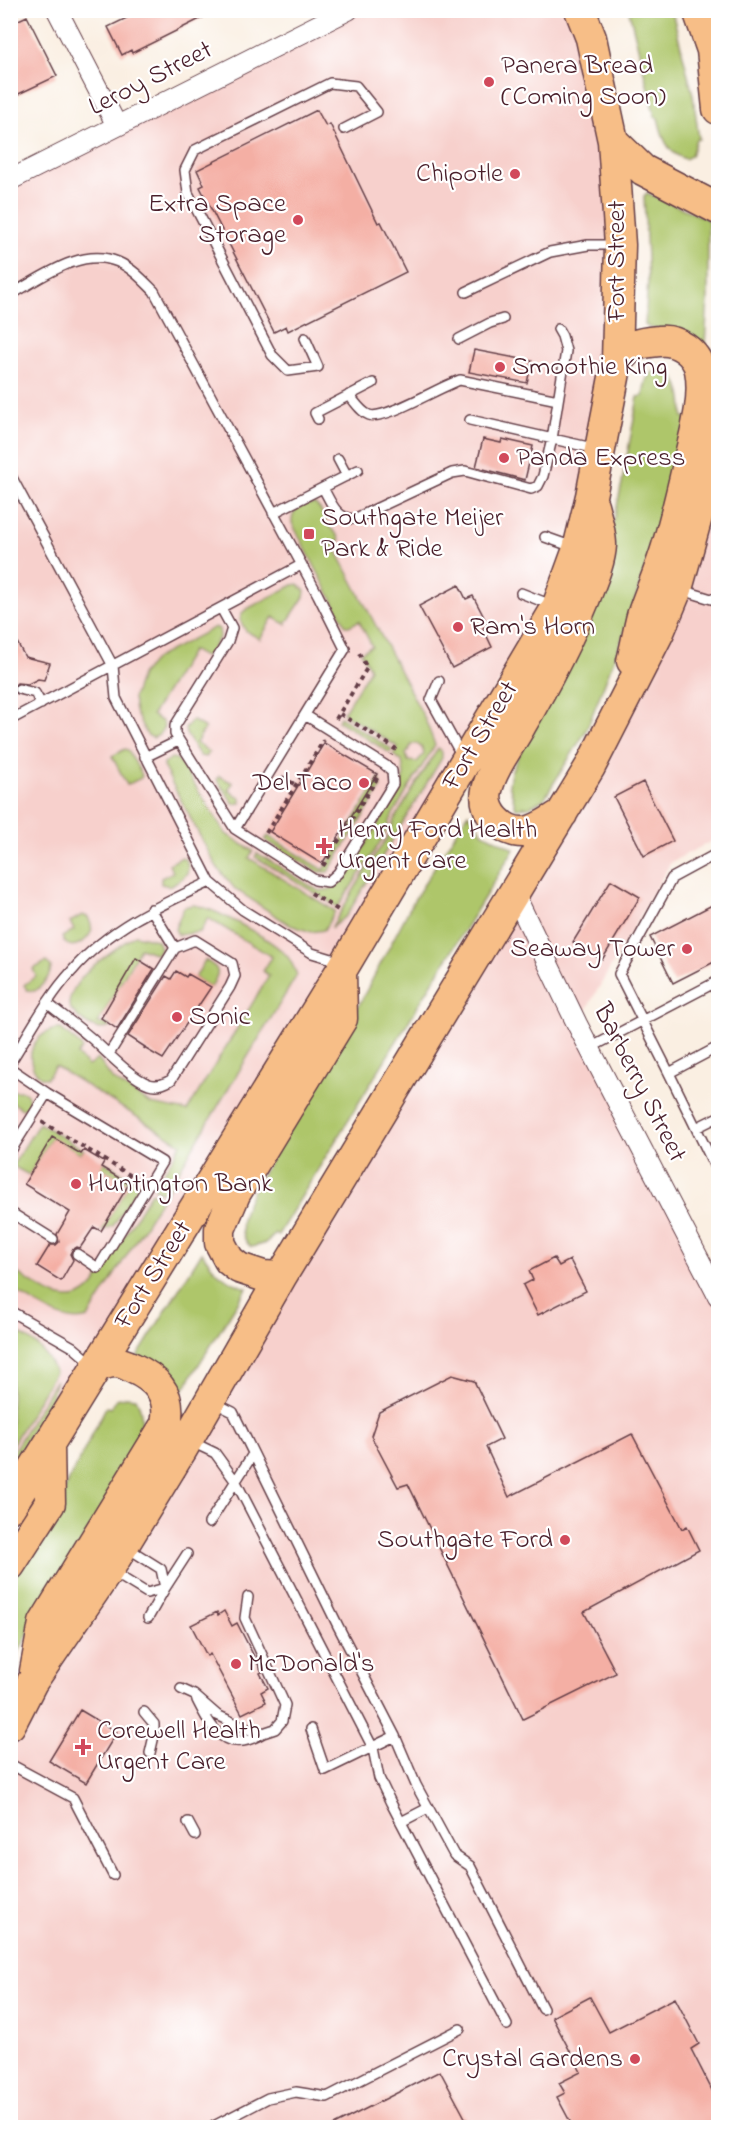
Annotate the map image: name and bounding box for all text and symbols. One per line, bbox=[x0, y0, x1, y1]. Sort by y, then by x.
street label: Leroy Street bbox=[82, 31, 220, 127]
place label: Panera Bread (Coming Soon) bbox=[501, 47, 666, 117]
marker: Panera Bread (Coming Soon) bbox=[482, 75, 496, 89]
place label: Chipotle bbox=[416, 155, 504, 194]
marker: Chipotle bbox=[508, 167, 522, 181]
place label: Extra Space Storage bbox=[148, 185, 287, 255]
street label: Fort Street bbox=[598, 200, 637, 323]
marker: Extra Space Storage bbox=[291, 213, 305, 227]
place label: Smoothie King bbox=[512, 348, 667, 387]
marker: Smoothie King bbox=[493, 360, 507, 374]
place label: Panda Express bbox=[516, 439, 686, 478]
marker: Panda Express bbox=[497, 451, 511, 465]
place label: Southgate Meijer Park & Ride bbox=[321, 499, 504, 569]
marker: Southgate Meijer Park & Ride bbox=[302, 527, 316, 541]
place label: Ram's Horn bbox=[470, 608, 595, 647]
marker: Ram's Horn bbox=[451, 620, 465, 634]
street label: Fort Street bbox=[433, 674, 529, 799]
place label: Del Taco bbox=[252, 764, 352, 803]
marker: Del Taco bbox=[357, 776, 371, 790]
place label: Henry Ford Health Urgent Care bbox=[338, 811, 537, 881]
marker: Henry Ford Health Urgent Care bbox=[315, 837, 333, 855]
place label: Seaway Tower bbox=[510, 930, 676, 969]
marker: Seaway Tower bbox=[680, 942, 694, 956]
street label: Barberry Street bbox=[582, 996, 696, 1169]
place label: Sonic bbox=[189, 998, 251, 1037]
marker: Sonic bbox=[170, 1010, 184, 1024]
place label: Huntington Bank bbox=[88, 1165, 273, 1204]
marker: Huntington Bank bbox=[69, 1177, 83, 1191]
street label: Fort Street bbox=[105, 1213, 203, 1338]
place label: Southgate Ford bbox=[377, 1521, 553, 1560]
marker: Southgate Ford bbox=[558, 1533, 572, 1547]
place label: McDonald's bbox=[248, 1645, 374, 1684]
marker: McDonald's bbox=[229, 1657, 243, 1671]
place label: Corewell Health Urgent Care bbox=[97, 1712, 261, 1782]
marker: Corewell Health Urgent Care bbox=[74, 1738, 92, 1756]
place label: Crystal Gardens bbox=[442, 2040, 623, 2079]
marker: Crystal Gardens bbox=[628, 2052, 642, 2066]

